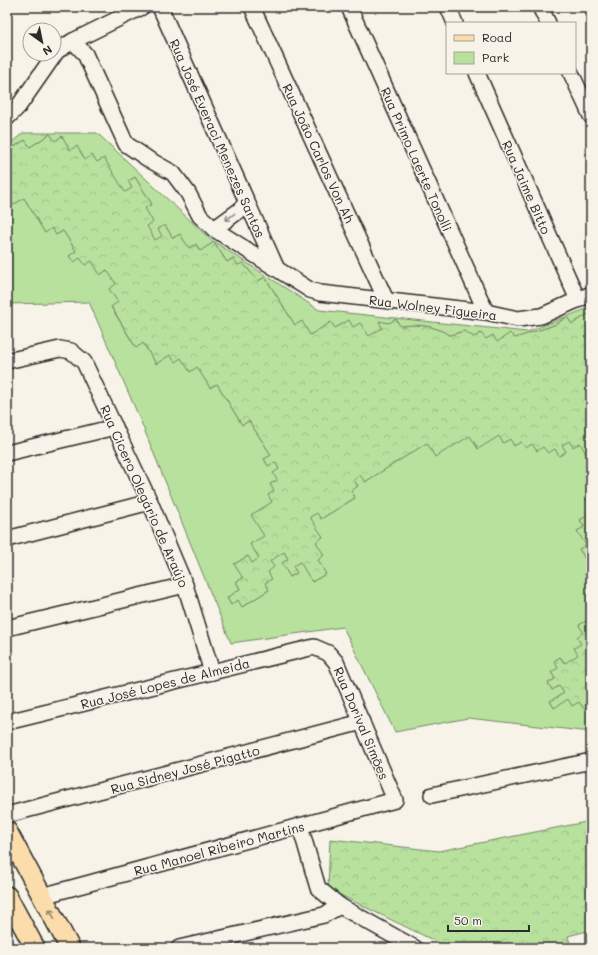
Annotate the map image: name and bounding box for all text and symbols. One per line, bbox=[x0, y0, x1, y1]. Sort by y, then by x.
north arrow bbox=[22, 22, 62, 62]
legend bbox=[446, 22, 576, 74]
text: Road bbox=[482, 29, 512, 45]
street label: Rua José Everaci Menezes Santos bbox=[166, 36, 270, 240]
text: N bbox=[40, 42, 55, 59]
text: Park bbox=[482, 49, 509, 65]
street label: Rua João Carlos Von Ah bbox=[279, 81, 359, 225]
street label: Rua Primo Laerte Tonolli bbox=[377, 84, 457, 234]
street label: Rua Jaime Bitto bbox=[499, 138, 555, 237]
one-way arrow bbox=[225, 212, 236, 221]
street label: Rua Wolney Figueira bbox=[368, 291, 498, 323]
street label: Rua Cicero Olegário de Araújo bbox=[97, 402, 193, 590]
street label: Rua José Lopes de Almeida bbox=[79, 654, 251, 712]
street label: Rua Dorival Simões bbox=[331, 664, 393, 782]
street label: Rua Sidney José Pigatto bbox=[109, 741, 262, 797]
street label: Rua Manoel Ribeiro Martins bbox=[132, 817, 306, 879]
scale bar bbox=[448, 907, 529, 933]
one-way arrow bbox=[47, 908, 55, 920]
text: 50 m bbox=[454, 912, 482, 928]

